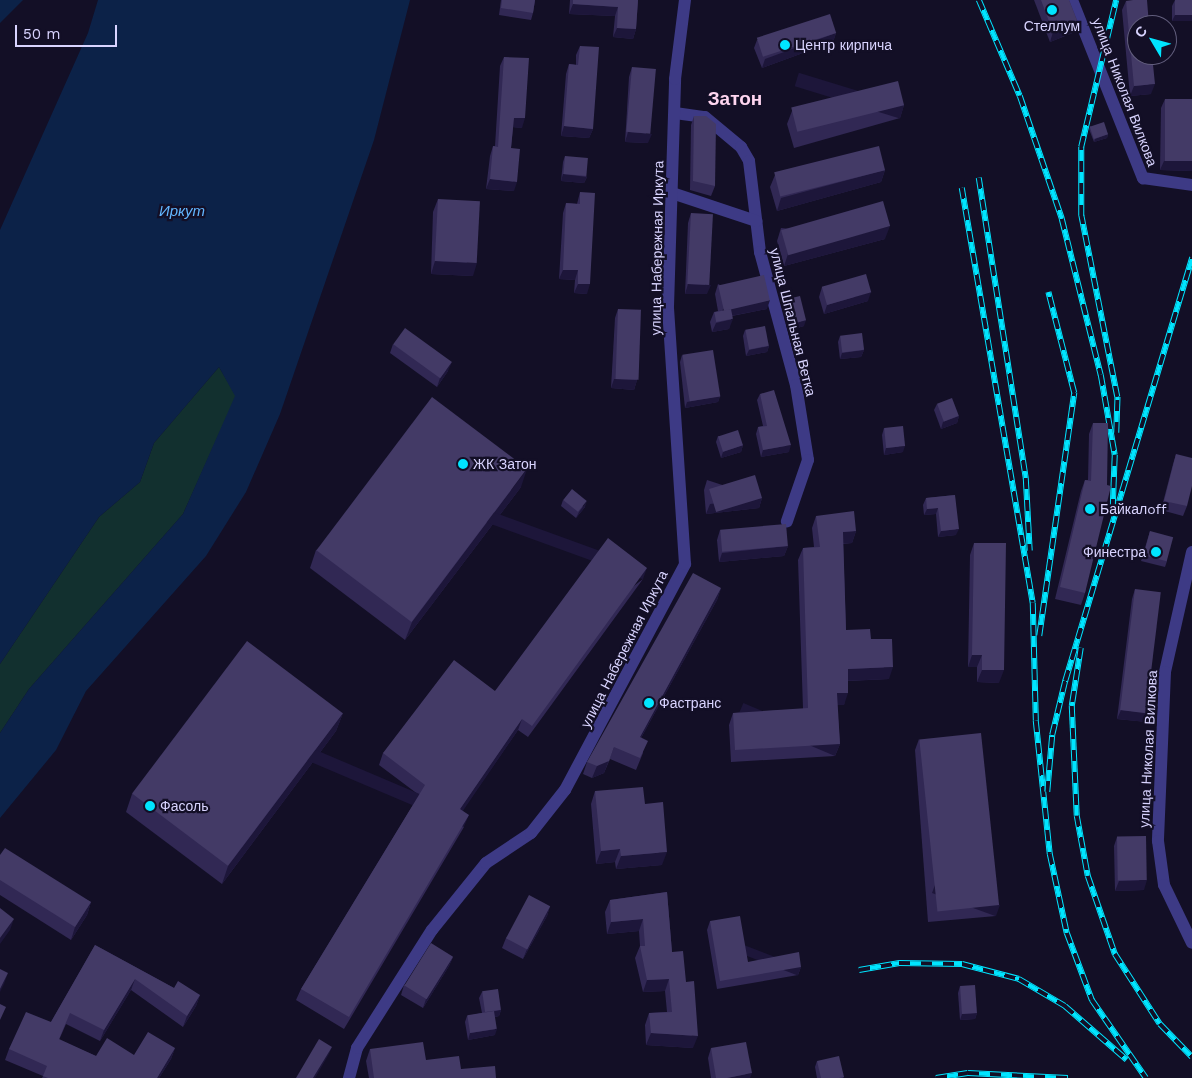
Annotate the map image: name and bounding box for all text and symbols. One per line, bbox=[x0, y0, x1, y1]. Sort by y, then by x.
marker: Стеллум bbox=[1046, 4, 1058, 16]
scale bar bbox=[18, 15, 120, 47]
street label: улица Николая Вилкова bbox=[1089, 15, 1161, 169]
north arrow bbox=[1127, 15, 1177, 65]
place label: Стеллум bbox=[1024, 18, 1080, 34]
text: С bbox=[1131, 23, 1150, 40]
text: 50 m bbox=[23, 25, 60, 43]
place label: Центр кирпича bbox=[795, 37, 892, 53]
marker: Центр кирпича bbox=[779, 39, 791, 51]
district label: Затон bbox=[708, 88, 762, 110]
street label: улица Набережная Иркута bbox=[647, 161, 667, 335]
water label: Иркут bbox=[159, 203, 205, 221]
street label: улица Шпальная Ветка bbox=[766, 246, 820, 398]
place label: ЖК Затон bbox=[473, 456, 537, 472]
marker: ЖК Затон bbox=[457, 458, 469, 470]
place label: Байкалoff bbox=[1100, 501, 1166, 517]
marker: Байкалoff bbox=[1084, 503, 1096, 515]
place label: Финестра bbox=[1083, 544, 1146, 560]
marker: Финестра bbox=[1150, 546, 1162, 558]
street label: улица Набережная Иркута bbox=[577, 567, 671, 731]
street label: улица Николая Вилкова bbox=[1135, 670, 1161, 828]
place label: Фастранс bbox=[659, 695, 721, 711]
marker: Фастранс bbox=[643, 697, 655, 709]
place label: Фасоль bbox=[160, 798, 209, 814]
marker: Фасоль bbox=[144, 800, 156, 812]

